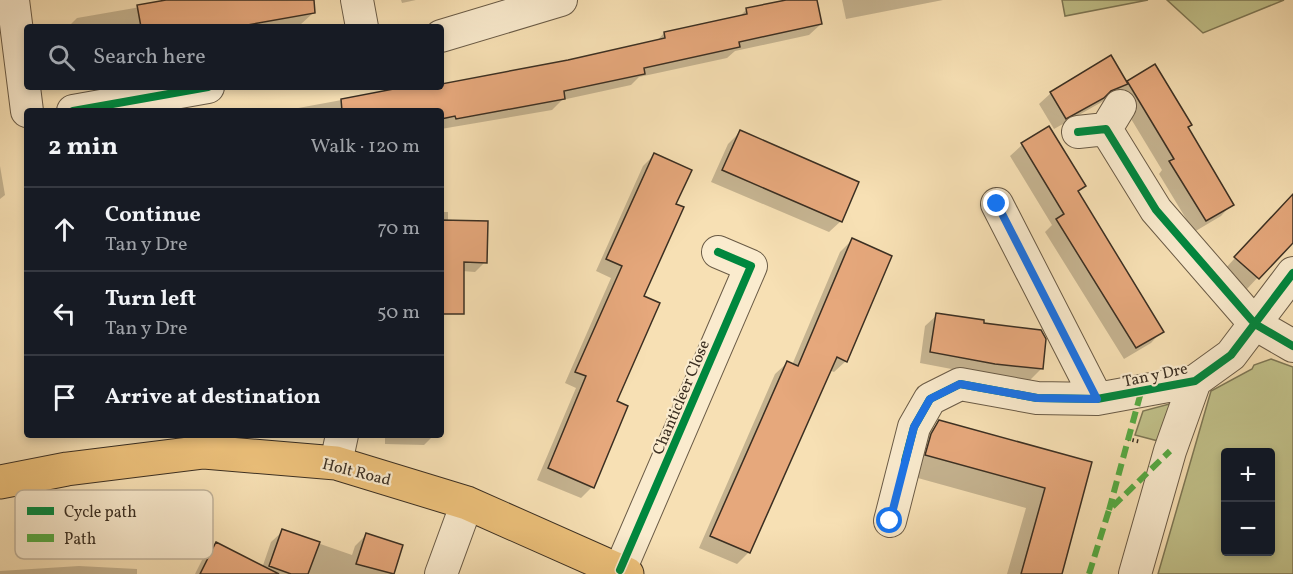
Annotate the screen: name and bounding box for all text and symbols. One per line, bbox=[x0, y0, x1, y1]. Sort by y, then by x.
search box bbox=[24, 24, 444, 90]
icon: search bbox=[45, 41, 78, 74]
text: Search here bbox=[93, 42, 206, 73]
text: 2 min bbox=[48, 129, 118, 165]
text: Walk · 120 m bbox=[311, 133, 420, 161]
route end bbox=[983, 190, 1009, 216]
text: Continue bbox=[105, 200, 201, 231]
icon: ahead bbox=[48, 213, 81, 246]
text: 70 m bbox=[377, 215, 420, 243]
text: Tan y Dre bbox=[105, 231, 187, 259]
text: Turn left bbox=[105, 284, 196, 315]
icon: left bbox=[48, 297, 81, 330]
text: 50 m bbox=[377, 299, 420, 327]
text: Tan y Dre bbox=[105, 315, 187, 343]
street label: Chanticleer Close bbox=[648, 337, 716, 459]
street label: Tan y Dre bbox=[1121, 358, 1190, 394]
icon: arrive bbox=[48, 381, 81, 414]
text: Arrive at destination bbox=[105, 382, 321, 413]
map controls bbox=[1221, 448, 1275, 556]
button: + bbox=[1221, 448, 1275, 502]
street label: Holt Road bbox=[320, 454, 393, 492]
legend bbox=[15, 490, 213, 559]
text: Cycle path bbox=[64, 502, 137, 524]
button: − bbox=[1221, 502, 1275, 556]
route start bbox=[876, 507, 902, 533]
text: Path bbox=[64, 529, 96, 551]

